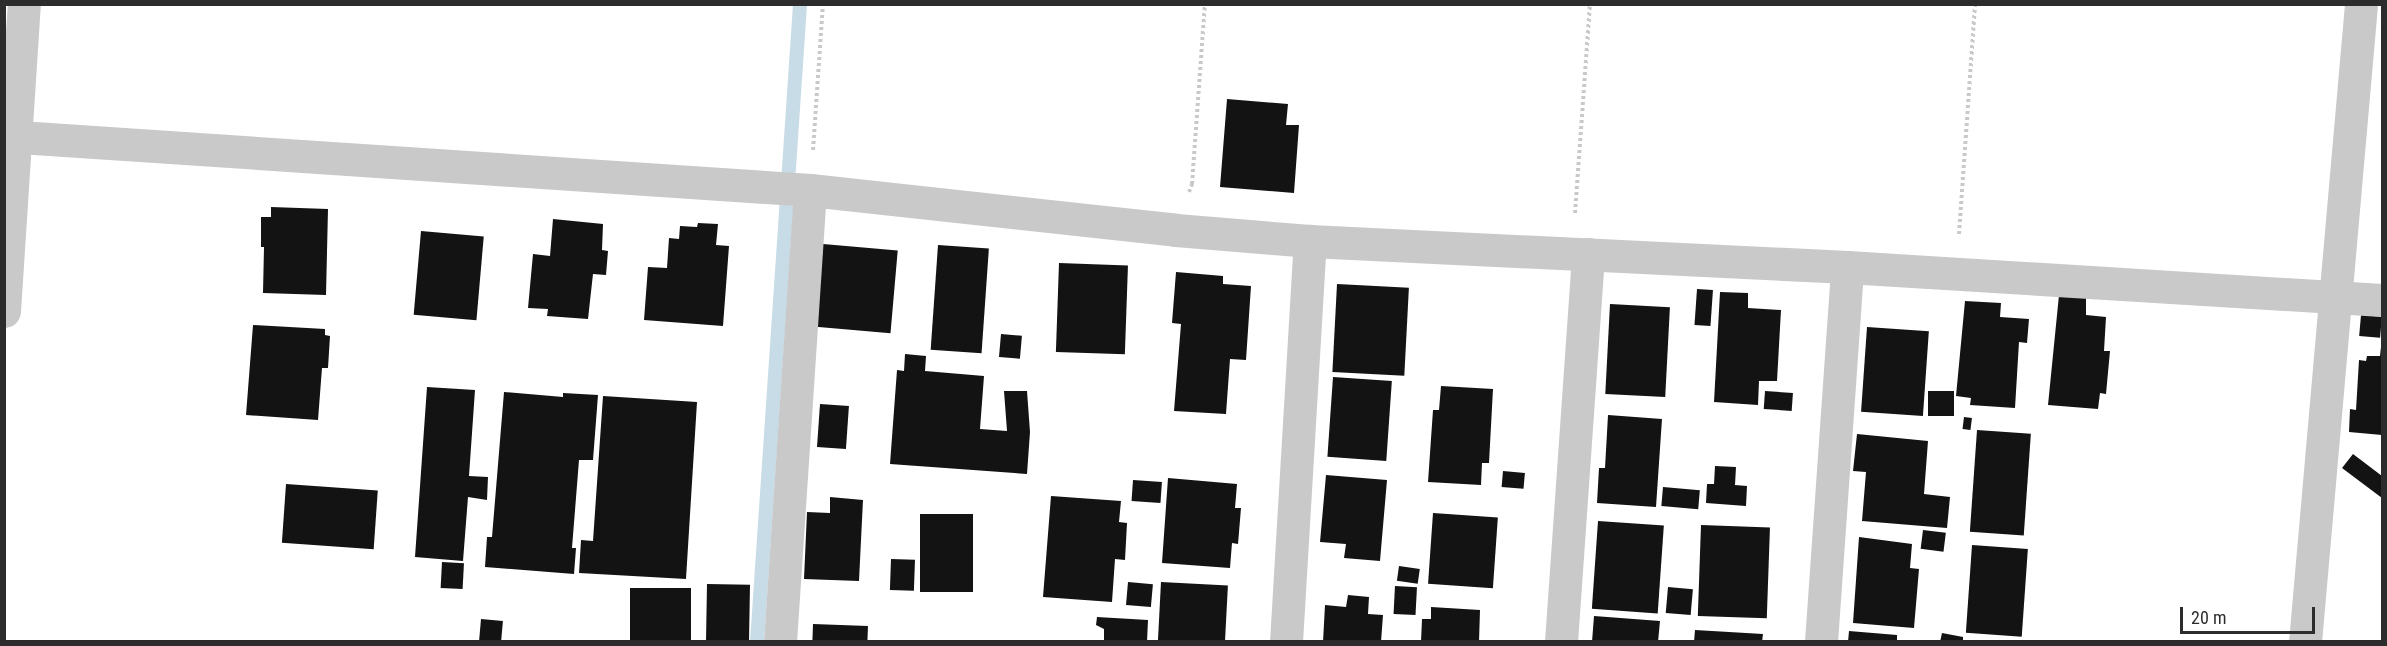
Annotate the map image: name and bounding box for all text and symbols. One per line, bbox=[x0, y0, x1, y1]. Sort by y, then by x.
scale bar bbox=[2183, 595, 2318, 633]
text: 20 m bbox=[2191, 607, 2226, 628]

